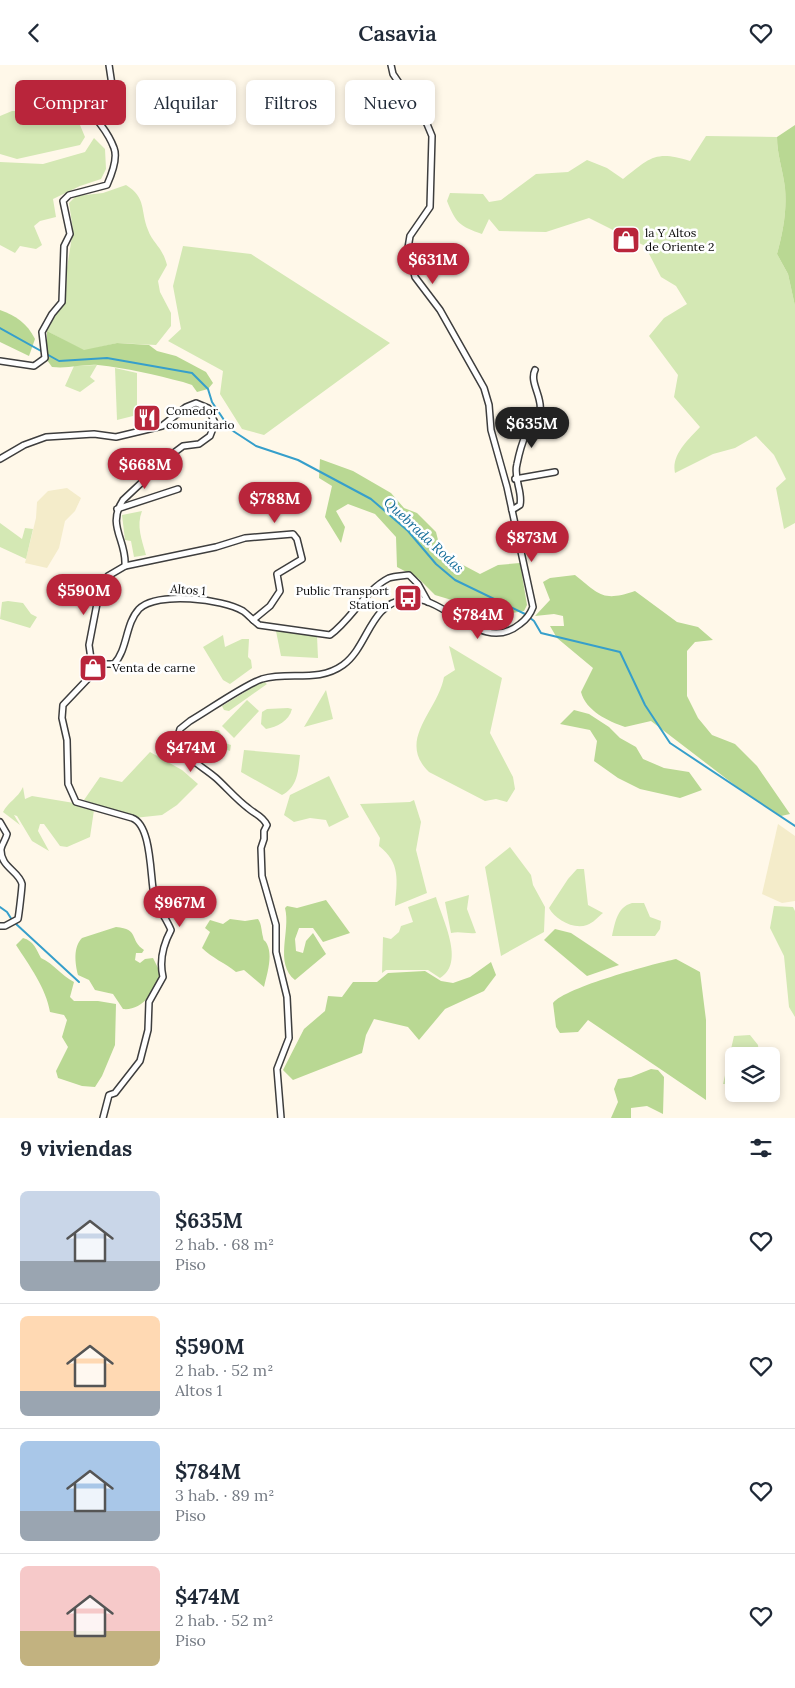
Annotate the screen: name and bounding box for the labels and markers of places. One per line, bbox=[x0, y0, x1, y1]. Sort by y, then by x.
shop icon: la Y Altos de Oriente 2 bbox=[611, 225, 641, 255]
place label: la Y Altos de Oriente 2 bbox=[645, 225, 714, 254]
pin: $631M bbox=[398, 243, 468, 285]
restaurant icon: Comedor comunitario bbox=[132, 403, 162, 433]
place label: Comedor comunitario bbox=[166, 403, 235, 432]
pin: $635M bbox=[497, 407, 567, 449]
pin: $668M bbox=[110, 447, 180, 490]
pin: $788M bbox=[240, 481, 310, 524]
pin: $873M bbox=[497, 521, 567, 563]
pin: $590M bbox=[49, 573, 119, 616]
place label: Public Transport Station bbox=[296, 583, 389, 612]
bus stop icon: Public Transport Station bbox=[393, 583, 423, 613]
pin: $784M bbox=[443, 597, 513, 640]
shop icon: Venta de carne bbox=[78, 653, 108, 683]
place label: Venta de carne bbox=[111, 660, 196, 675]
pin: $474M bbox=[156, 731, 226, 773]
pin: $967M bbox=[145, 885, 215, 928]

